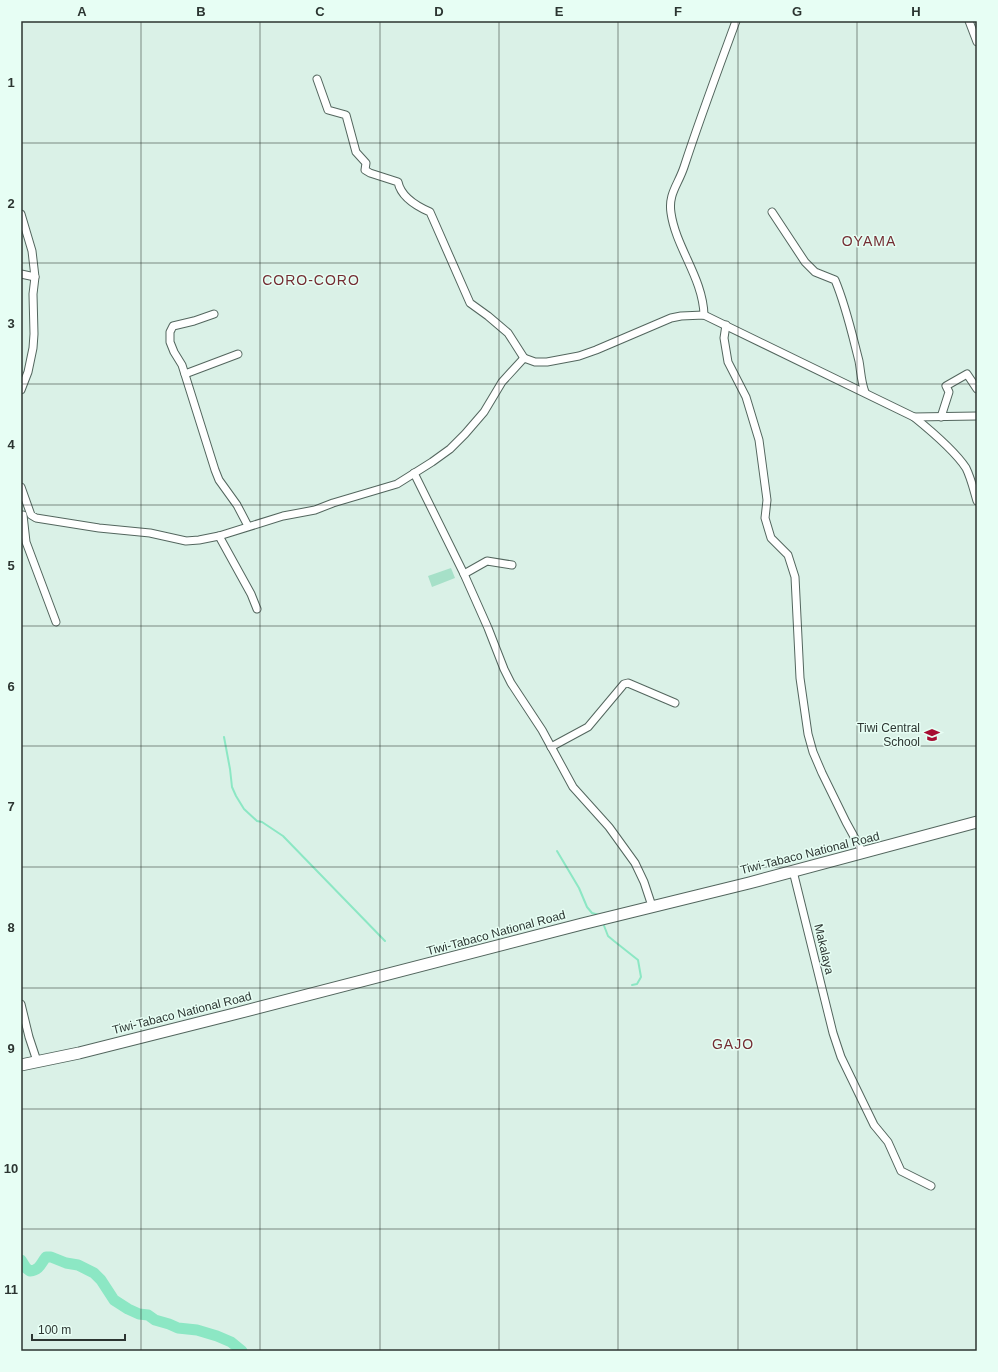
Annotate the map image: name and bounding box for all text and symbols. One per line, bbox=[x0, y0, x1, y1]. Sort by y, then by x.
text: A bbox=[77, 4, 87, 19]
text: B bbox=[196, 4, 206, 19]
text: C bbox=[315, 4, 325, 19]
text: D bbox=[434, 4, 444, 19]
text: E bbox=[555, 4, 564, 19]
text: F bbox=[674, 4, 682, 19]
text: G bbox=[792, 4, 802, 19]
text: H bbox=[911, 4, 921, 19]
text: 1 bbox=[7, 75, 15, 90]
text: 2 bbox=[7, 196, 15, 211]
district label: OYAMA bbox=[842, 233, 896, 249]
district label: CORO-CORO bbox=[262, 272, 360, 288]
text: 3 bbox=[7, 316, 15, 331]
text: 4 bbox=[7, 437, 15, 452]
text: 5 bbox=[7, 558, 15, 573]
text: 6 bbox=[7, 679, 15, 694]
place label: Tiwi Central School bbox=[857, 721, 920, 749]
school or university icon: Tiwi Central School bbox=[923, 726, 941, 744]
text: 7 bbox=[7, 799, 15, 814]
street label: Tiwi-Tabaco National Road bbox=[739, 829, 881, 877]
street label: Tiwi-Tabaco National Road bbox=[425, 908, 567, 958]
text: 8 bbox=[7, 920, 15, 935]
street label: Makalaya bbox=[811, 922, 837, 976]
street label: Tiwi-Tabaco National Road bbox=[111, 989, 253, 1037]
district label: GAJO bbox=[712, 1036, 754, 1052]
text: 9 bbox=[7, 1041, 15, 1056]
text: 10 bbox=[4, 1161, 18, 1176]
text: 11 bbox=[4, 1282, 18, 1297]
scale bar bbox=[32, 1316, 125, 1342]
text: 100 m bbox=[38, 1323, 71, 1337]

